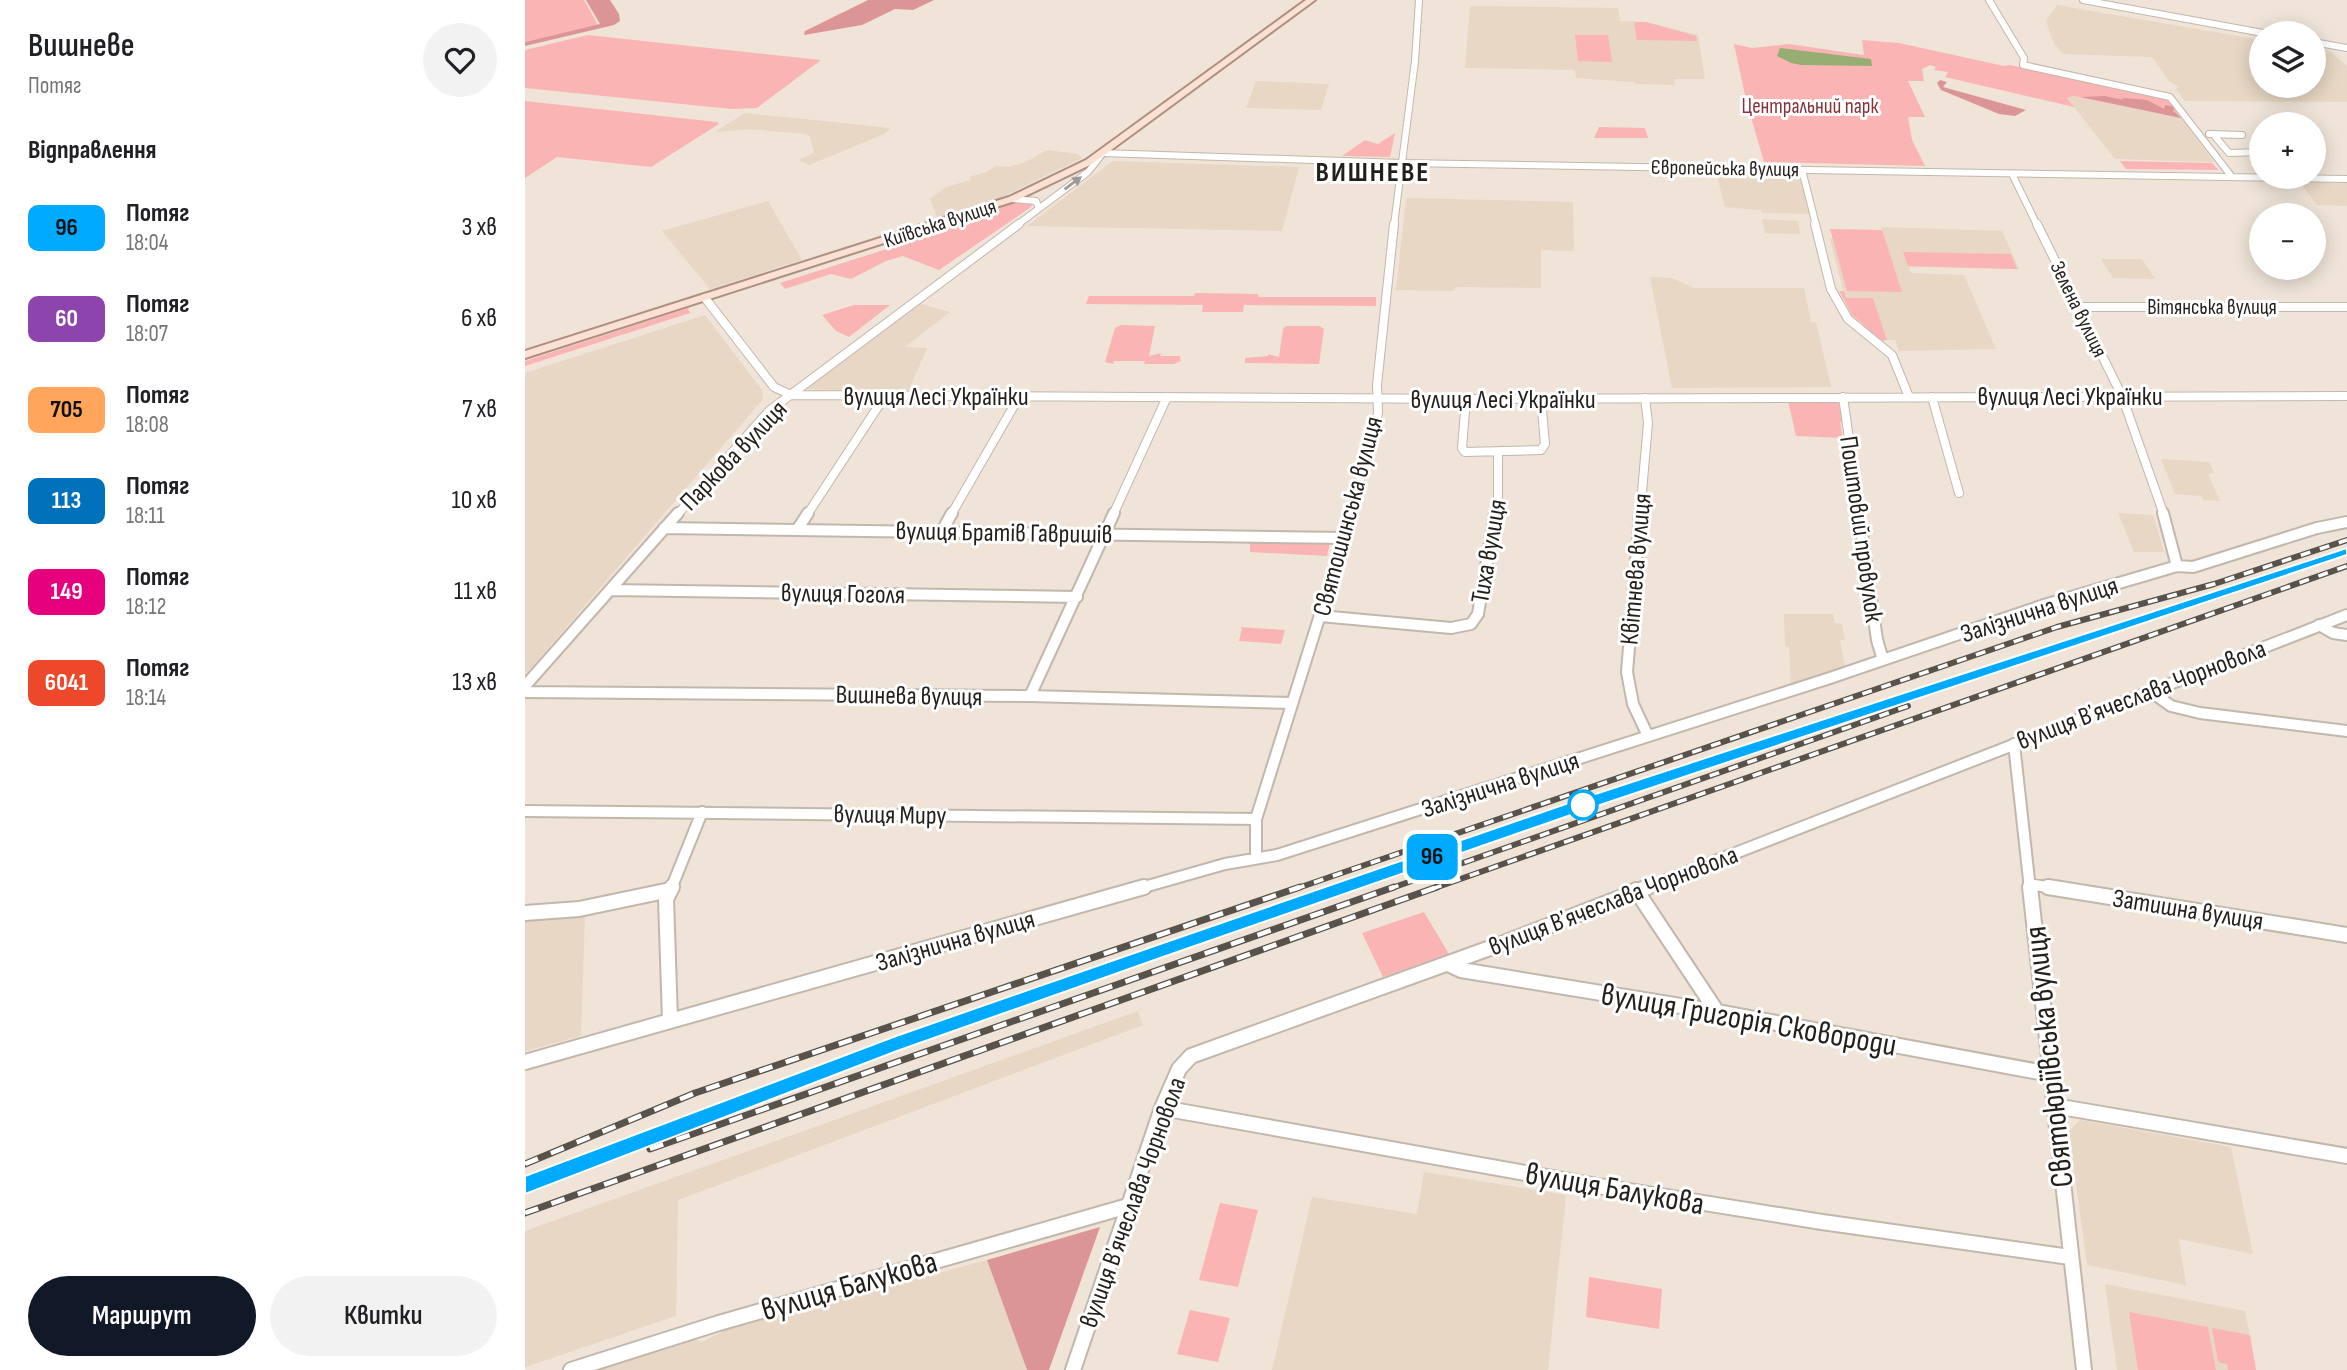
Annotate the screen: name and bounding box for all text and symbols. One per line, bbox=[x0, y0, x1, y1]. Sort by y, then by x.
map controls bbox=[2249, 21, 2326, 280]
button: layers bbox=[2249, 21, 2326, 98]
button: heart bbox=[423, 23, 497, 97]
text: Вишневе bbox=[28, 26, 135, 66]
text: Потяг bbox=[28, 72, 81, 100]
park label: Центральний парк bbox=[1742, 94, 1879, 119]
button: + bbox=[2249, 112, 2326, 189]
text: Відправлення bbox=[28, 135, 156, 166]
street label: Європейська вулиця bbox=[1651, 155, 1799, 182]
district label: ВИШНЕВЕ bbox=[1316, 156, 1430, 189]
one-way arrow bbox=[1064, 176, 1082, 190]
street label: Київська вулиця bbox=[881, 194, 1000, 253]
text: Потяг bbox=[126, 198, 189, 229]
button: − bbox=[2249, 203, 2326, 280]
text: 3 хв bbox=[461, 212, 497, 243]
text: 96 bbox=[55, 213, 78, 242]
text: 18:04 bbox=[126, 229, 168, 257]
street label: Зелена вулиця bbox=[2045, 257, 2112, 361]
text: Потяг bbox=[126, 289, 189, 320]
street label: Вітянська вулиця bbox=[2147, 295, 2277, 320]
text: 6 хв bbox=[461, 303, 497, 334]
text: 60 bbox=[55, 304, 78, 333]
text: 18:07 bbox=[126, 320, 168, 348]
text: Потяг bbox=[126, 380, 189, 411]
street label: вулиця Лесі Українки bbox=[843, 382, 1029, 413]
street label: вулиця Лесі Українки bbox=[1977, 382, 2163, 413]
street label: вулиця Лесі Українки bbox=[1410, 385, 1596, 416]
text: 7 хв bbox=[462, 394, 497, 425]
text: 705 bbox=[50, 395, 83, 424]
street label: Паркова вулиця bbox=[674, 395, 794, 518]
text: 18:08 bbox=[126, 411, 169, 439]
street label: Святошинська вулиця bbox=[1307, 413, 1390, 620]
street label: Поштовий провулок bbox=[1832, 434, 1889, 624]
text: Потяг bbox=[126, 471, 189, 502]
text: 10 хв bbox=[452, 485, 497, 516]
text: 113 bbox=[52, 486, 81, 515]
street label: Квітнева вулиця bbox=[1614, 492, 1659, 646]
street label: Тиха вулиця bbox=[1465, 497, 1514, 606]
text: 18:11 bbox=[126, 502, 165, 530]
street label: вулиця Братів Гавришів bbox=[895, 516, 1113, 551]
text: Потяг bbox=[126, 562, 189, 593]
street label: Залізнична вулиця bbox=[1957, 570, 2122, 650]
text: 11 хв bbox=[454, 576, 497, 607]
text: 149 bbox=[50, 577, 83, 606]
street label: вулиця Гоголя bbox=[781, 578, 905, 611]
text: 18:12 bbox=[126, 593, 166, 621]
street label: вулиця Вʼячеслава Чорновола bbox=[2013, 634, 2270, 757]
text: Потяг bbox=[126, 653, 189, 684]
text: 13 хв bbox=[452, 667, 497, 698]
text: 6041 bbox=[45, 668, 88, 697]
street label: Вишнева вулиця bbox=[835, 680, 983, 713]
text: 18:14 bbox=[126, 684, 166, 712]
street label: Залізнична вулиця bbox=[1418, 745, 1583, 825]
unlabelled marker bbox=[1568, 790, 1598, 820]
street label: вулиця Миру bbox=[833, 799, 947, 832]
line badge: 96 bbox=[1401, 834, 1464, 880]
street label: вулиця Вʼячеслава Чорновола bbox=[1485, 840, 1742, 963]
text: 96 bbox=[1421, 842, 1443, 871]
street label: Затишна вулиця bbox=[2110, 883, 2265, 938]
street label: Залізнична вулиця bbox=[872, 904, 1038, 979]
street label: Святоюріївська вулиця bbox=[2016, 924, 2083, 1189]
street label: вулиця Григорія Сковороди bbox=[1598, 975, 1899, 1066]
street label: вулиця Вʼячеслава Чорновола bbox=[1074, 1073, 1193, 1332]
street label: вулиця Балукова bbox=[1522, 1155, 1707, 1224]
street label: вулиця Балукова bbox=[757, 1243, 942, 1330]
button: Маршрут bbox=[28, 1276, 256, 1356]
button: Квитки bbox=[270, 1276, 497, 1356]

